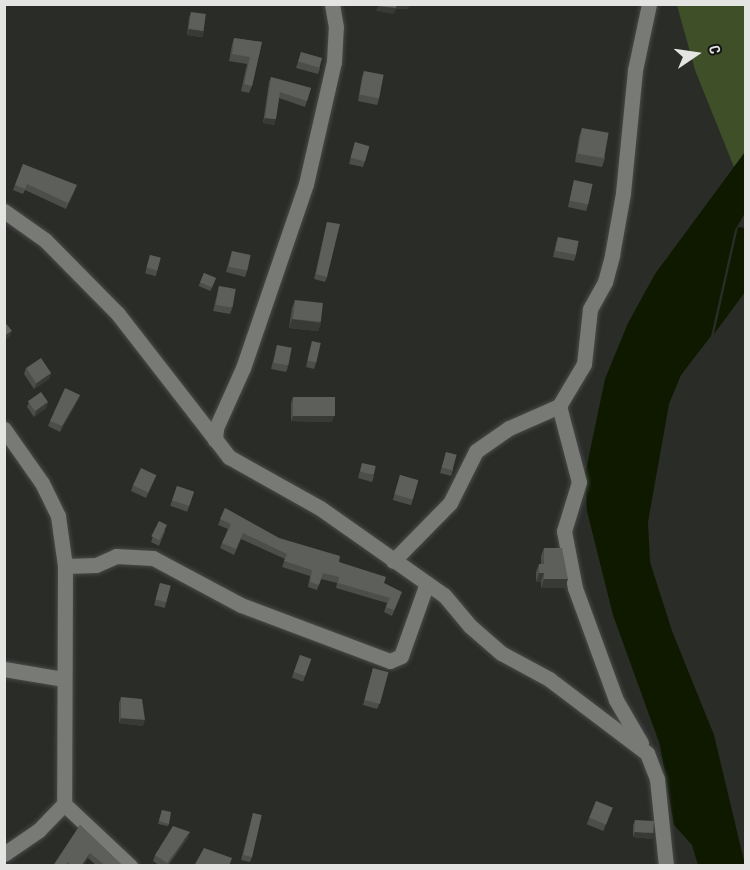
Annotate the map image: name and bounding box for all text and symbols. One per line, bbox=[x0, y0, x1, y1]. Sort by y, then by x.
north arrow bbox=[666, 24, 726, 84]
text: С bbox=[704, 44, 724, 56]

